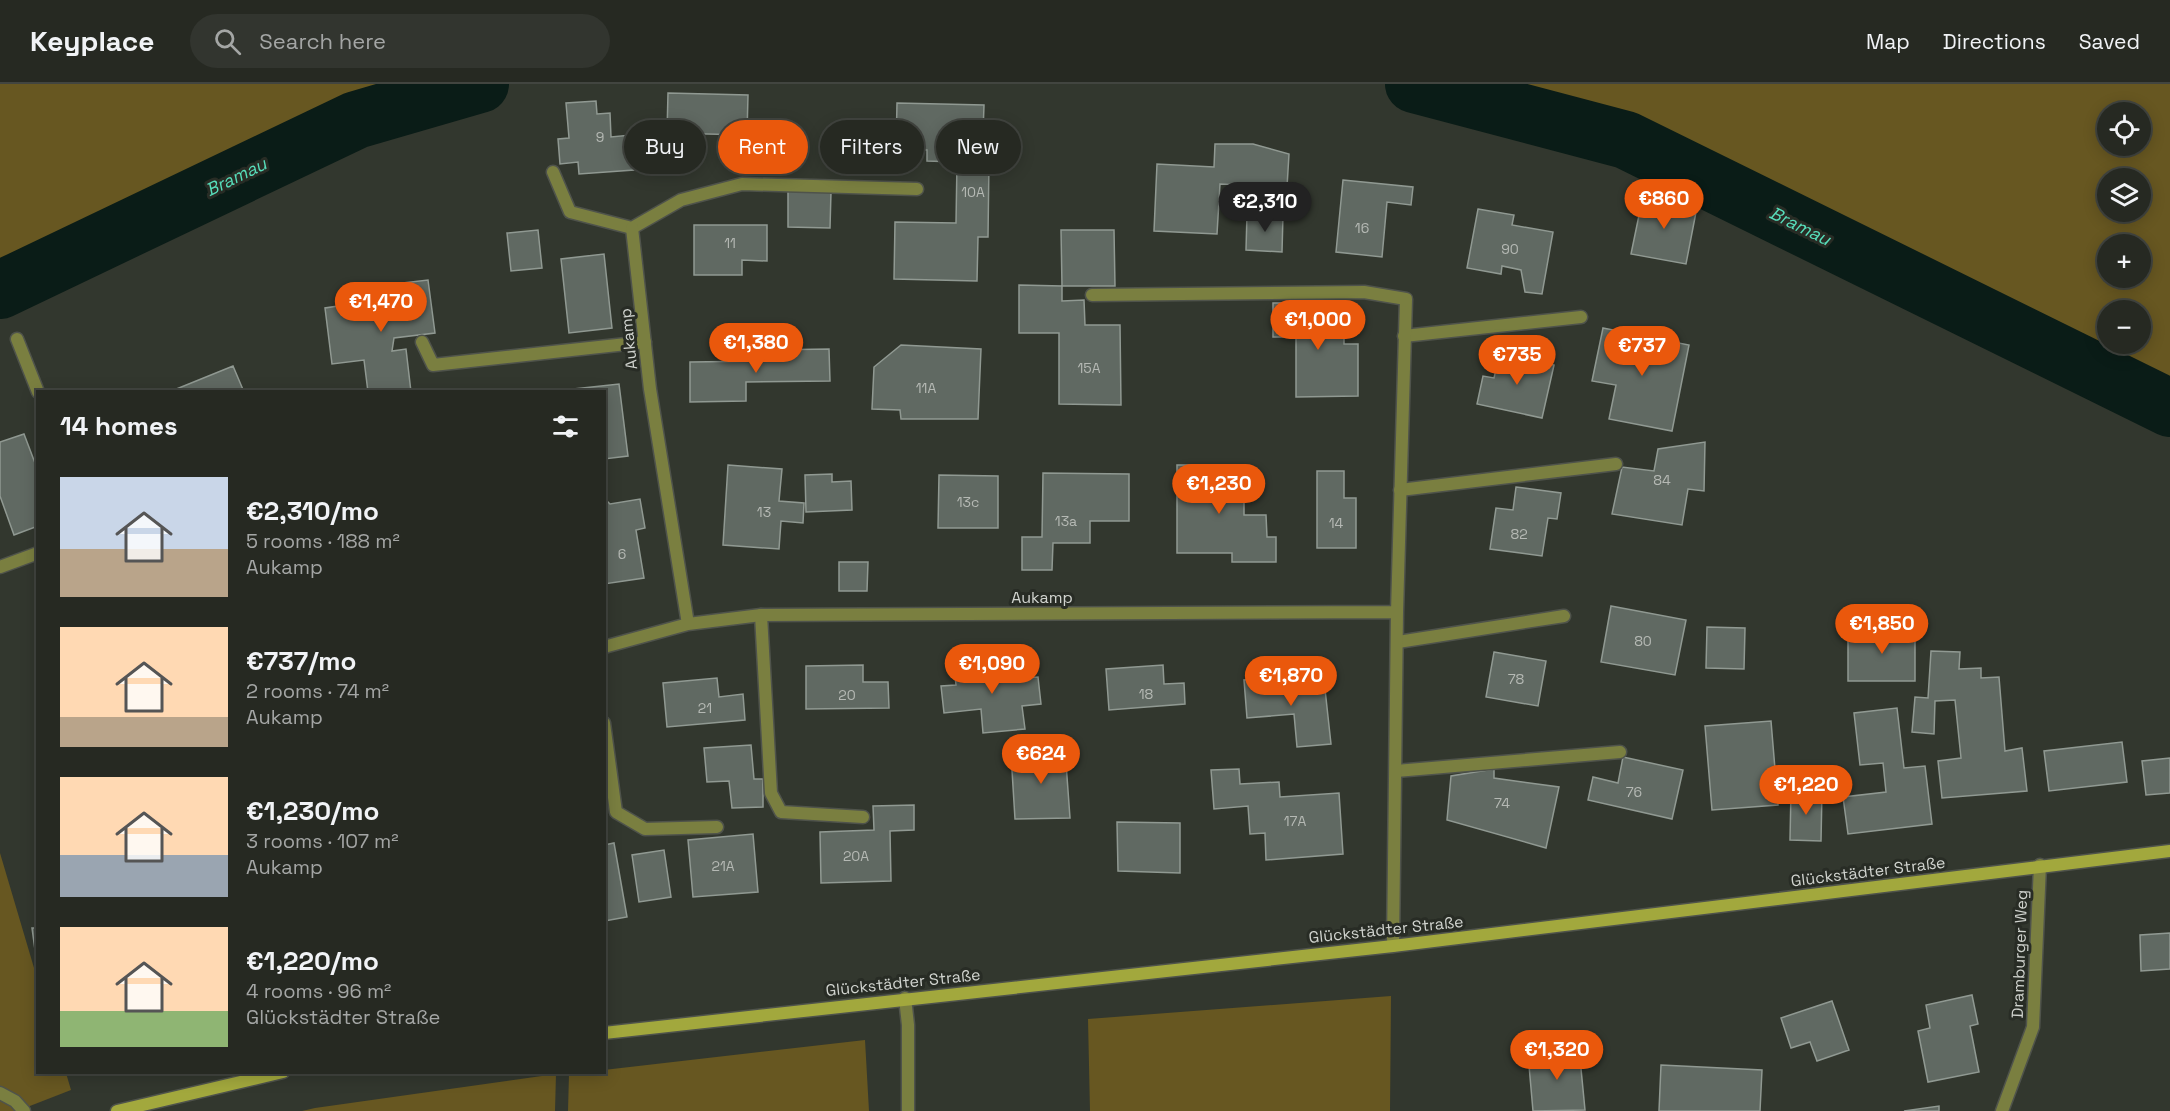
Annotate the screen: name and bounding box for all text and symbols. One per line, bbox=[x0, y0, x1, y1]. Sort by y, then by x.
search box bbox=[190, 14, 610, 68]
text: Keyplace bbox=[30, 23, 154, 59]
icon: search bbox=[211, 25, 244, 58]
text: Search here bbox=[259, 27, 386, 55]
text: Map bbox=[1866, 28, 1910, 55]
text: Directions bbox=[1943, 28, 2046, 55]
text: Saved bbox=[2079, 28, 2140, 55]
map controls bbox=[2097, 102, 2151, 354]
button: locate bbox=[2097, 102, 2151, 156]
chip: Buy bbox=[624, 120, 706, 174]
chip: Rent bbox=[718, 120, 808, 174]
chip: Filters bbox=[820, 120, 924, 174]
chip: New bbox=[936, 120, 1021, 174]
house number: 9 bbox=[596, 128, 604, 146]
water label: Bramau bbox=[201, 151, 271, 201]
button: layers bbox=[2097, 168, 2151, 222]
pin: €860 bbox=[1628, 179, 1700, 230]
pin: €2,310 bbox=[1216, 182, 1314, 233]
house number: 10A bbox=[961, 183, 985, 201]
text: €860 bbox=[1639, 185, 1689, 211]
text: €2,310 bbox=[1232, 188, 1298, 214]
water label: Bramau bbox=[1766, 201, 1836, 251]
house number: 16 bbox=[1355, 219, 1369, 237]
house number: 11 bbox=[724, 234, 736, 252]
button: + bbox=[2097, 234, 2151, 288]
house number: 90 bbox=[1501, 240, 1519, 258]
pin: €1,470 bbox=[332, 282, 430, 333]
text: €1,470 bbox=[349, 288, 413, 314]
pin: €1,000 bbox=[1269, 300, 1367, 351]
button: − bbox=[2097, 300, 2151, 354]
text: €1,000 bbox=[1284, 306, 1352, 332]
street label: Aukamp bbox=[615, 307, 642, 371]
pin: €1,380 bbox=[707, 323, 805, 374]
pin: €737 bbox=[1606, 326, 1678, 377]
text: €1,380 bbox=[723, 329, 789, 355]
text: €737 bbox=[1618, 332, 1666, 358]
pin: €735 bbox=[1481, 335, 1553, 386]
text: €735 bbox=[1493, 341, 1541, 367]
house number: 15A bbox=[1077, 359, 1101, 377]
house number: 11A bbox=[916, 379, 936, 397]
text: 14 homes bbox=[60, 409, 178, 443]
icon: filters bbox=[549, 410, 582, 443]
pin: €1,230 bbox=[1170, 464, 1268, 515]
text: €1,230 bbox=[1186, 470, 1252, 496]
house number: 84 bbox=[1653, 471, 1671, 489]
house number: 13c bbox=[957, 493, 979, 511]
text: €2,310/mo bbox=[246, 494, 379, 528]
icon: home bbox=[108, 501, 180, 573]
house number: 13 bbox=[757, 503, 771, 521]
house number: 13a bbox=[1055, 512, 1077, 530]
house number: 14 bbox=[1329, 514, 1344, 532]
house number: 82 bbox=[1510, 525, 1528, 543]
text: 5 rooms · 188 m² bbox=[246, 528, 400, 554]
house number: 6 bbox=[618, 545, 626, 563]
text: Aukamp bbox=[246, 554, 323, 580]
street label: Aukamp bbox=[1011, 587, 1073, 608]
pin: €1,850 bbox=[1833, 604, 1931, 655]
text: €1,850 bbox=[1849, 610, 1915, 636]
house number: 80 bbox=[1634, 632, 1652, 650]
text: €737/mo bbox=[246, 644, 356, 678]
pin: €1,090 bbox=[943, 644, 1041, 695]
text: €1,090 bbox=[959, 650, 1025, 676]
icon: home bbox=[108, 651, 180, 723]
pin: €1,870 bbox=[1242, 656, 1340, 707]
text: €1,870 bbox=[1259, 662, 1323, 688]
house number: 78 bbox=[1508, 670, 1525, 688]
text: 2 rooms · 74 m² bbox=[246, 678, 389, 704]
house number: 18 bbox=[1139, 685, 1154, 703]
house number: 20 bbox=[838, 686, 856, 704]
house number: 21 bbox=[698, 699, 712, 717]
text: Aukamp bbox=[246, 704, 323, 730]
pin: €624 bbox=[1005, 734, 1077, 785]
text: €624 bbox=[1016, 740, 1066, 766]
pin: €1,220 bbox=[1757, 765, 1855, 816]
text: €1,220 bbox=[1773, 771, 1839, 797]
house number: 76 bbox=[1626, 783, 1642, 801]
text: €1,230/mo bbox=[246, 794, 379, 828]
house number: 74 bbox=[1494, 794, 1510, 812]
icon: home bbox=[108, 801, 180, 873]
house number: 17A bbox=[1284, 812, 1306, 830]
text: 3 rooms · 107 m² bbox=[246, 828, 399, 854]
house number: 20A bbox=[843, 847, 869, 865]
street label: Glückstädter Straße bbox=[1790, 852, 1946, 891]
text: Aukamp bbox=[246, 854, 323, 880]
house number: 21A bbox=[711, 857, 735, 875]
street label: Dramburger Weg bbox=[2007, 889, 2032, 1019]
street label: Glückstädter Straße bbox=[1308, 911, 1464, 948]
text: €1,220/mo bbox=[246, 944, 379, 978]
icon: home bbox=[108, 951, 180, 1023]
street label: Glückstädter Straße bbox=[825, 964, 981, 1001]
text: 4 rooms · 96 m² bbox=[246, 978, 391, 1004]
text: Glückstädter Straße bbox=[246, 1004, 440, 1030]
pin: €1,320 bbox=[1508, 1030, 1606, 1081]
text: €1,320 bbox=[1524, 1036, 1590, 1062]

